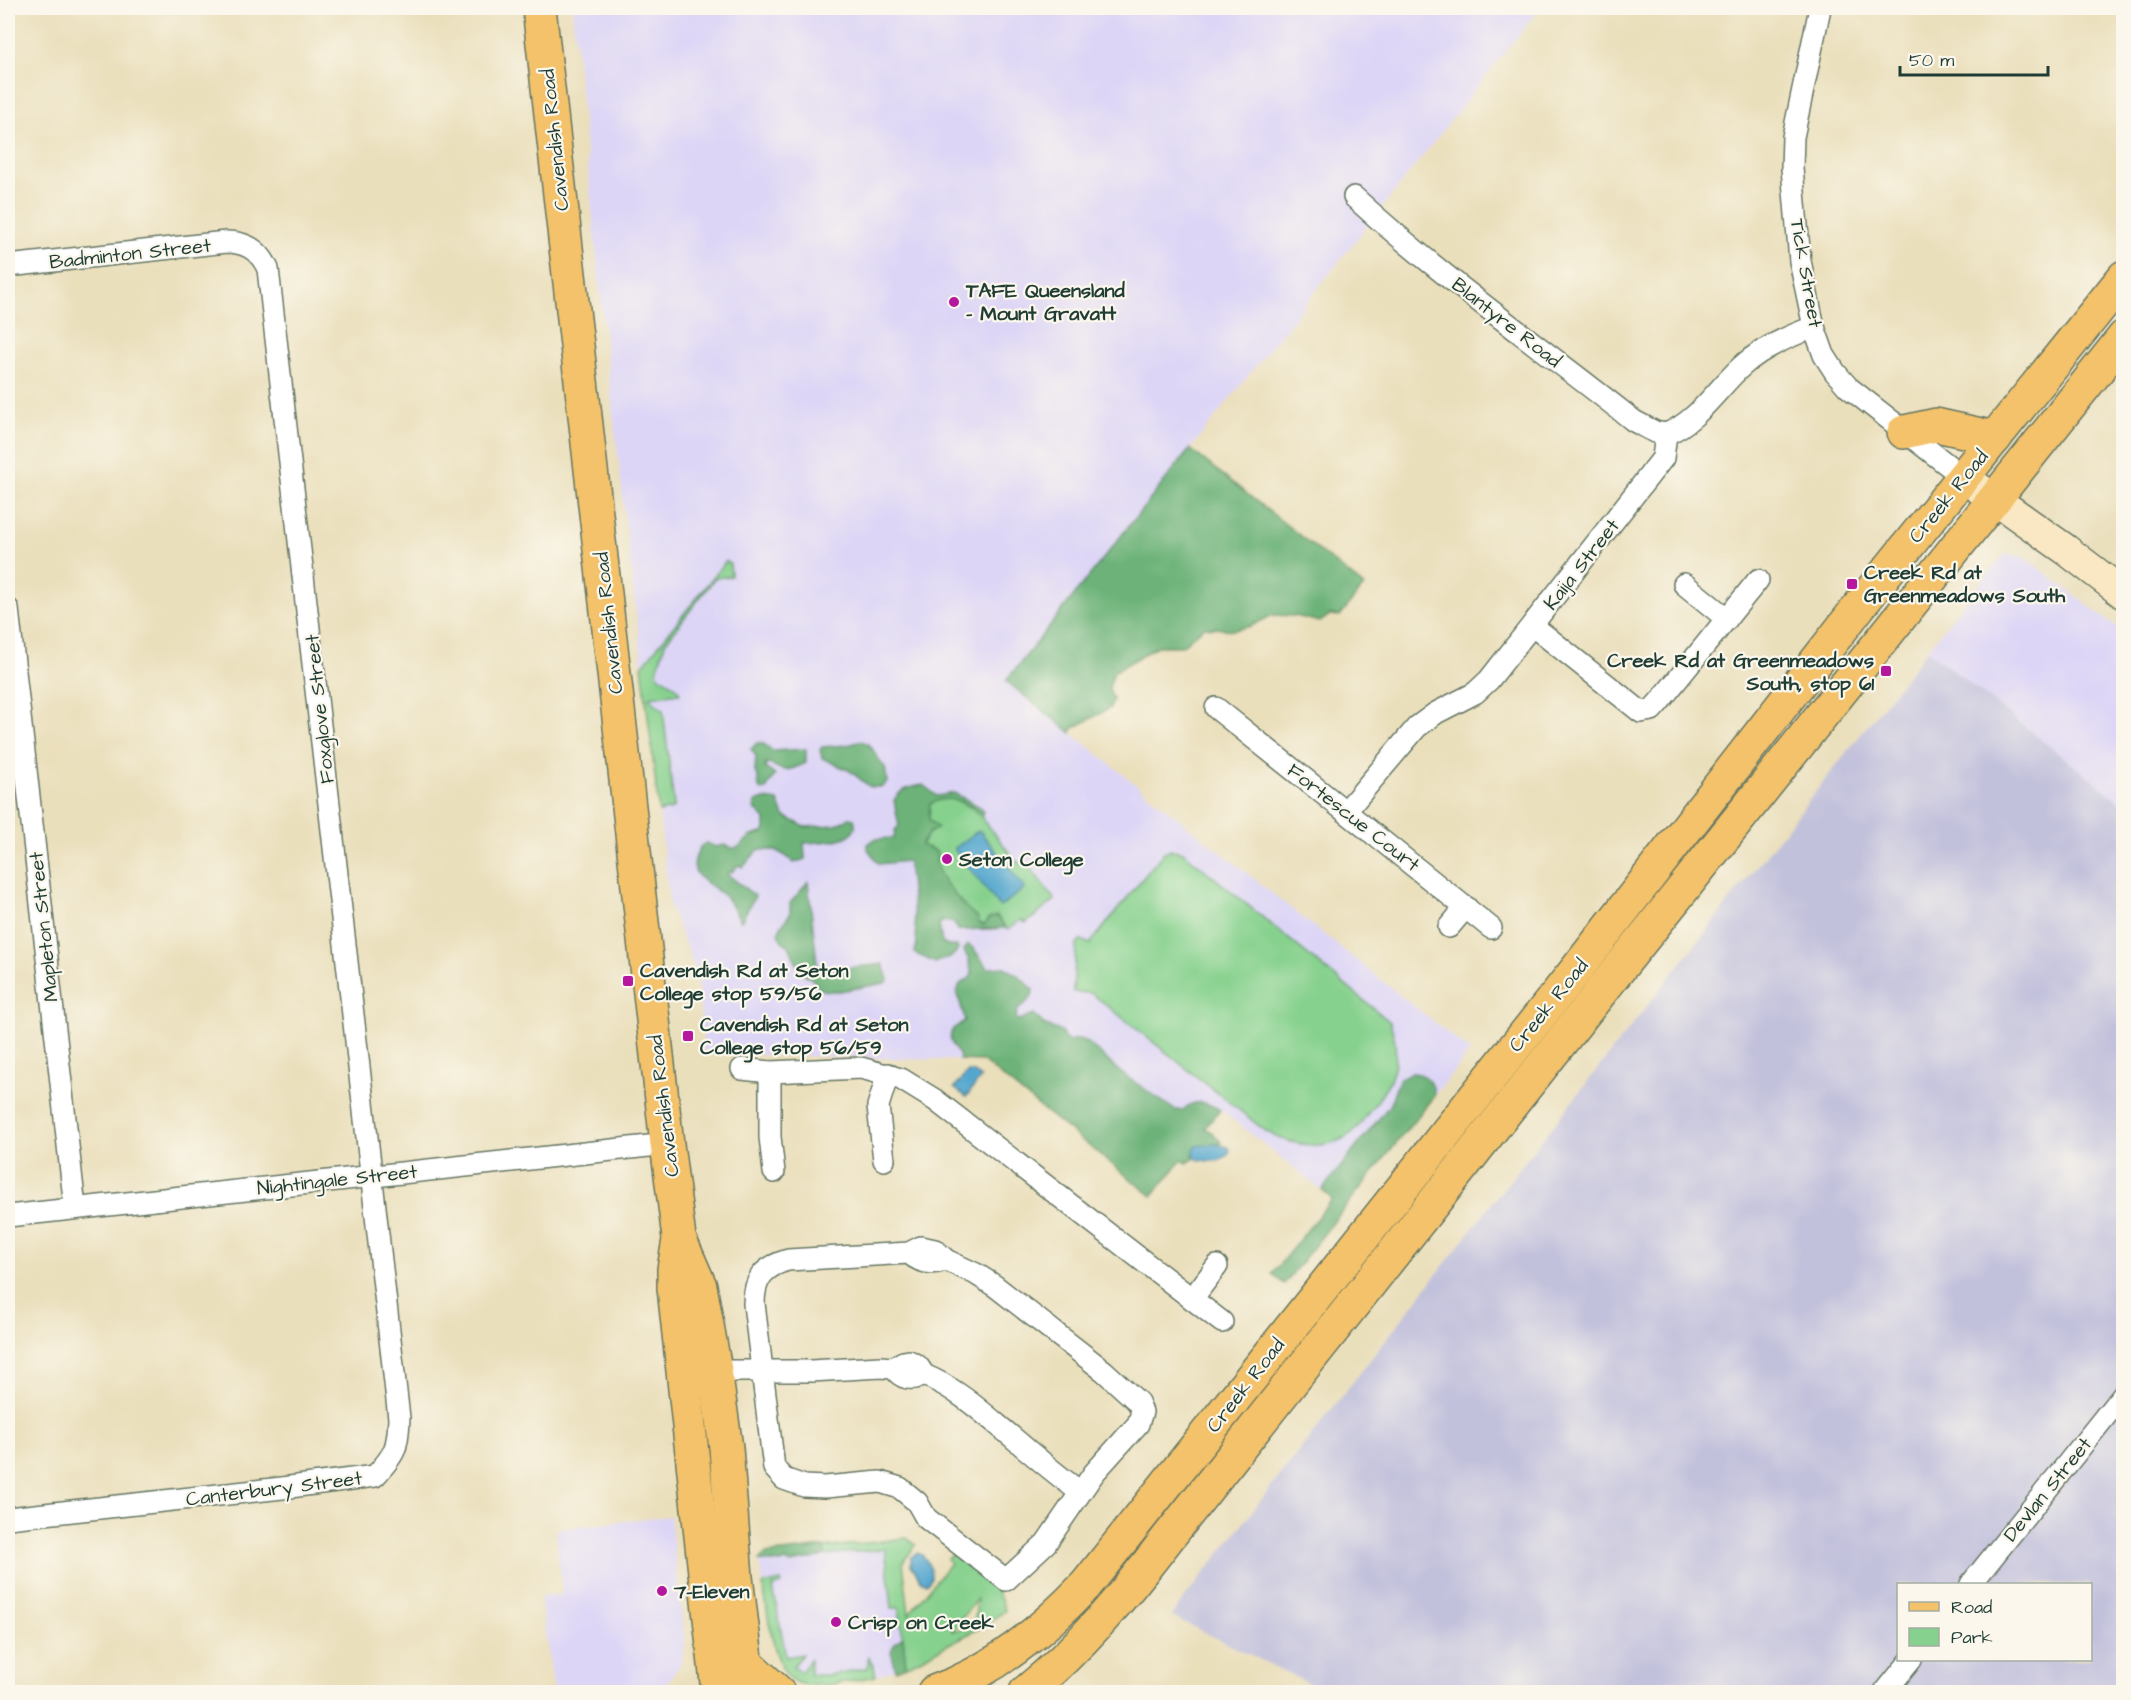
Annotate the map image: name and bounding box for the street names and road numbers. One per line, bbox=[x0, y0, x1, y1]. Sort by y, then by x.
street label: Cavendish Road bbox=[534, 67, 576, 212]
street label: Tick Street bbox=[1783, 217, 1829, 330]
street label: Badminton Street bbox=[48, 232, 212, 276]
street label: Blantyre Road bbox=[1445, 271, 1567, 375]
street label: Creek Road bbox=[1902, 444, 1995, 549]
street label: Kaija Street bbox=[1537, 513, 1626, 616]
street label: Cavendish Road bbox=[588, 550, 630, 695]
street label: Foxglove Street bbox=[298, 633, 343, 785]
street label: Fortescue Court bbox=[1281, 757, 1426, 879]
street label: Mapleton Street bbox=[22, 850, 66, 1003]
street label: Creek Road bbox=[1502, 953, 1595, 1058]
street label: Cavendish Road bbox=[641, 1033, 687, 1178]
street label: Nightingale Street bbox=[256, 1158, 419, 1203]
street label: Creek Road bbox=[1200, 1332, 1292, 1439]
street label: Devlan Street bbox=[1997, 1431, 2099, 1548]
street label: Canterbury Street bbox=[184, 1464, 364, 1515]

